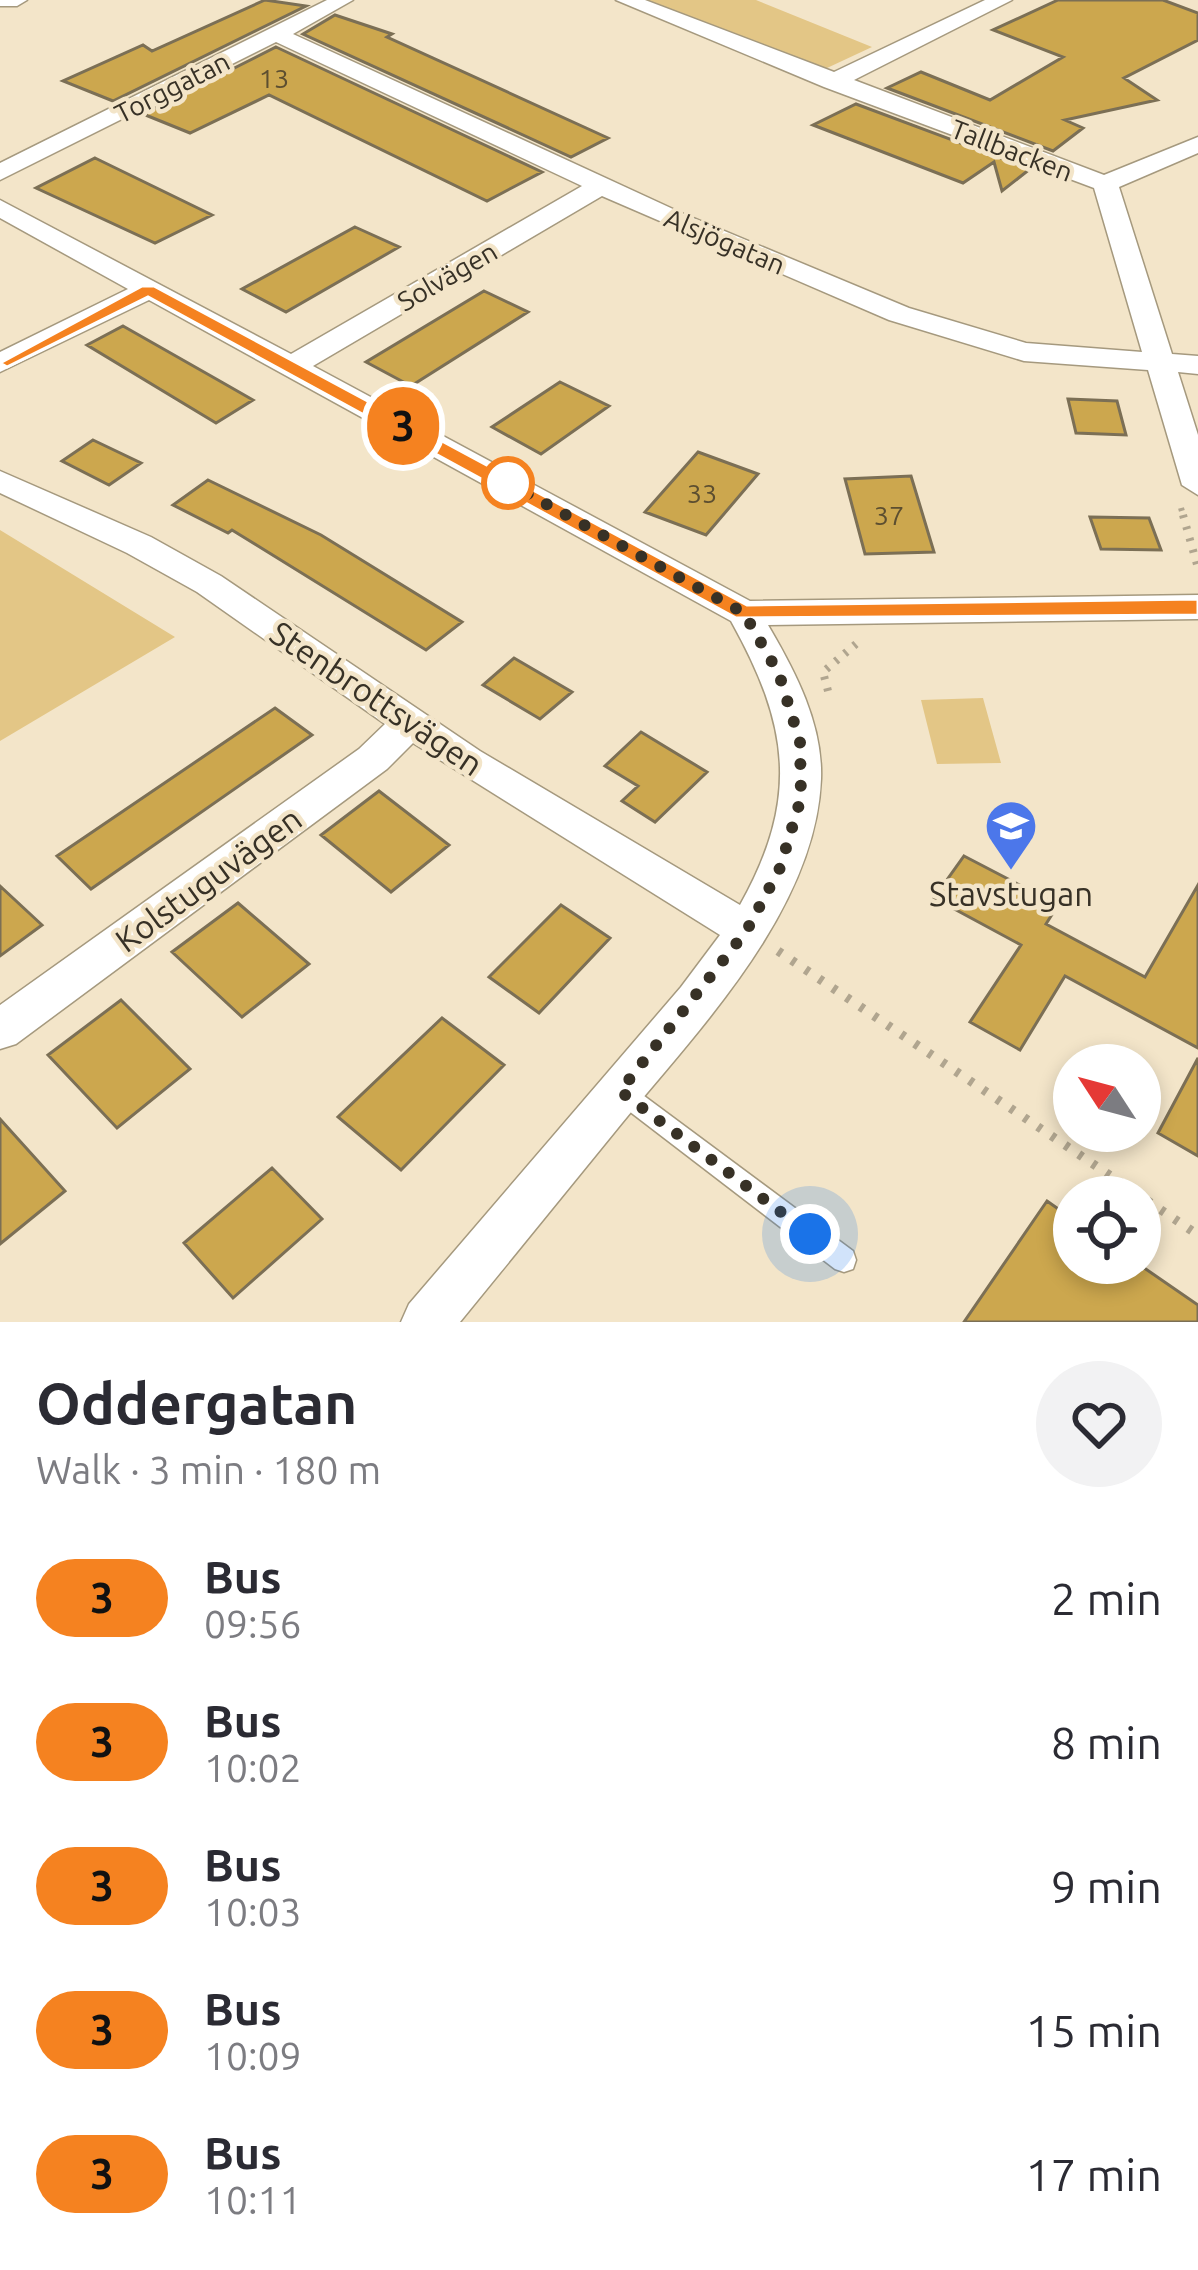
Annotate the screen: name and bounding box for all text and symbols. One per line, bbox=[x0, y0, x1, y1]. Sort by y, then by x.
street label: Torggatan bbox=[110, 45, 234, 129]
house number: 13 bbox=[259, 63, 289, 93]
street label: Tallbacken bbox=[947, 113, 1077, 187]
street label: Alsjögatan bbox=[660, 202, 790, 280]
street label: Solvägen bbox=[392, 236, 502, 316]
line badge: 3 bbox=[364, 387, 442, 465]
text: 3 bbox=[391, 402, 415, 449]
unlabelled marker bbox=[483, 458, 533, 508]
house number: 33 bbox=[687, 478, 717, 508]
house number: 37 bbox=[874, 500, 904, 530]
street label: Stenbrottsvägen bbox=[264, 613, 490, 783]
school or university icon: Stavstugan bbox=[983, 798, 1039, 872]
street label: Kolstuguvägen bbox=[108, 799, 308, 959]
place label: Stavstugan bbox=[929, 875, 1093, 912]
north arrow bbox=[1053, 1044, 1161, 1152]
map controls bbox=[1053, 1044, 1161, 1284]
button: locate bbox=[1053, 1176, 1161, 1284]
your location bbox=[780, 1204, 840, 1264]
button: heart bbox=[1036, 1361, 1162, 1487]
text: Oddergatan bbox=[36, 1371, 357, 1435]
text: Walk · 3 min · 180 m bbox=[36, 1448, 381, 1491]
text: Bus bbox=[204, 1551, 281, 1602]
text: 2 min bbox=[1051, 1573, 1162, 1624]
text: 3 bbox=[90, 1574, 114, 1621]
text: 09:56 bbox=[204, 1602, 302, 1645]
text: Bus bbox=[204, 1695, 281, 1746]
text: 8 min bbox=[1051, 1717, 1162, 1768]
text: 3 bbox=[90, 1718, 114, 1765]
text: 10:02 bbox=[204, 1746, 302, 1789]
text: Bus bbox=[204, 1839, 281, 1890]
text: 9 min bbox=[1051, 1861, 1162, 1912]
text: 3 bbox=[90, 1862, 114, 1909]
text: 10:03 bbox=[204, 1890, 302, 1933]
text: Bus bbox=[204, 1983, 281, 2034]
text: 15 min bbox=[1025, 2005, 1162, 2056]
text: 3 bbox=[90, 2006, 114, 2053]
text: 10:09 bbox=[204, 2034, 302, 2077]
text: Bus bbox=[204, 2127, 281, 2178]
text: 17 min bbox=[1025, 2149, 1162, 2200]
text: 3 bbox=[90, 2150, 114, 2197]
text: 10:11 bbox=[204, 2178, 302, 2221]

